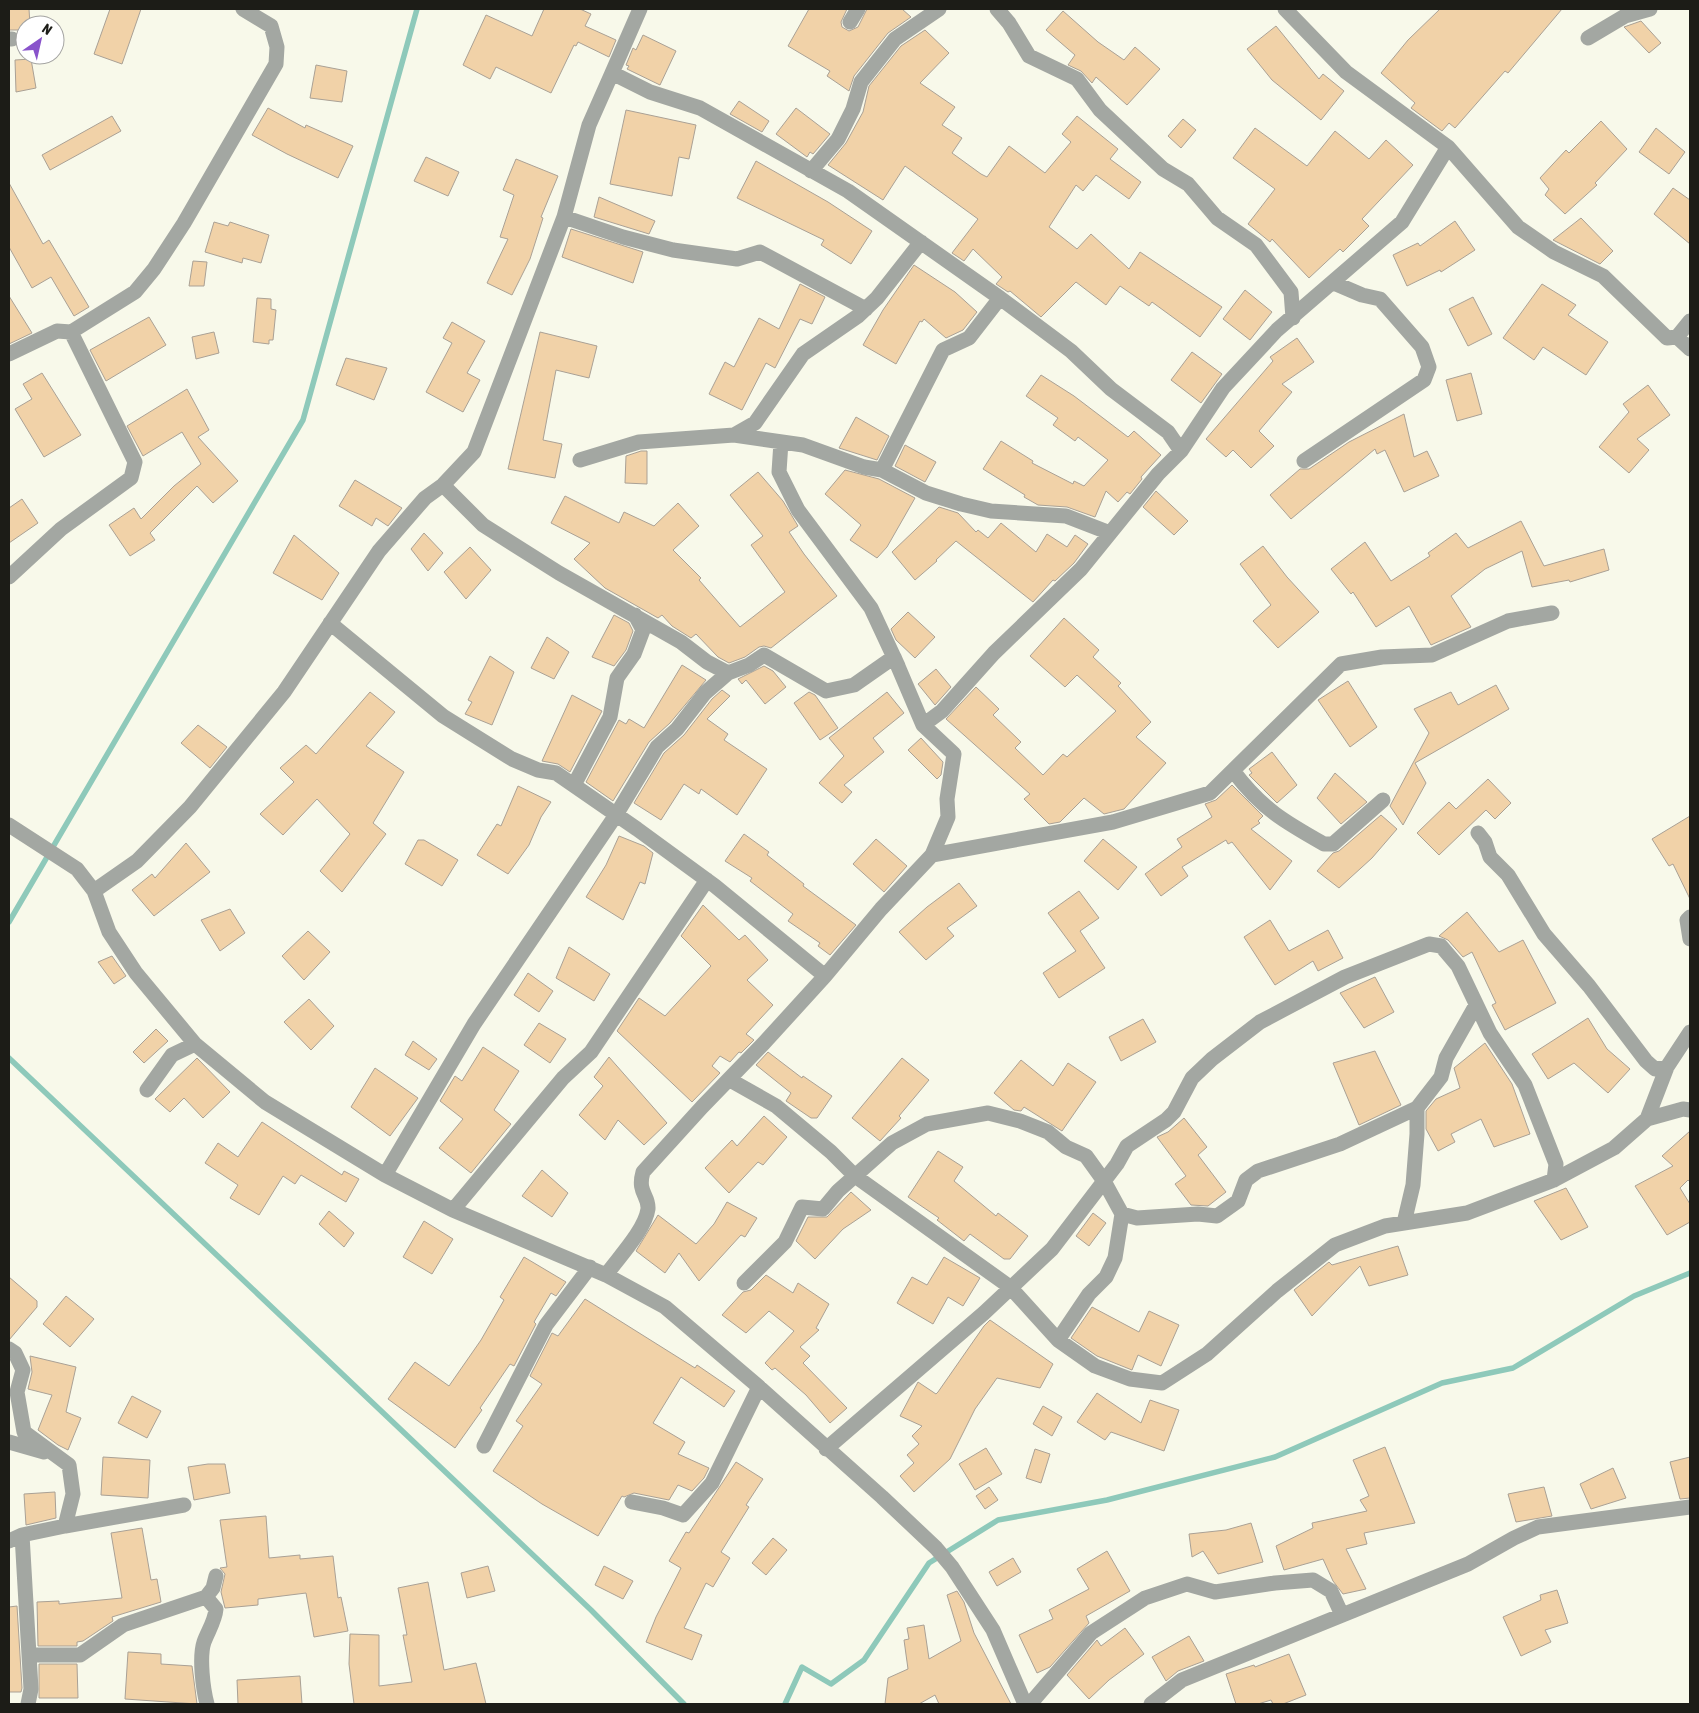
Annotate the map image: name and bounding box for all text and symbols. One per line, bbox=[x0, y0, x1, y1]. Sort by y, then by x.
north arrow bbox=[15, 15, 65, 65]
text: N bbox=[39, 20, 55, 38]

